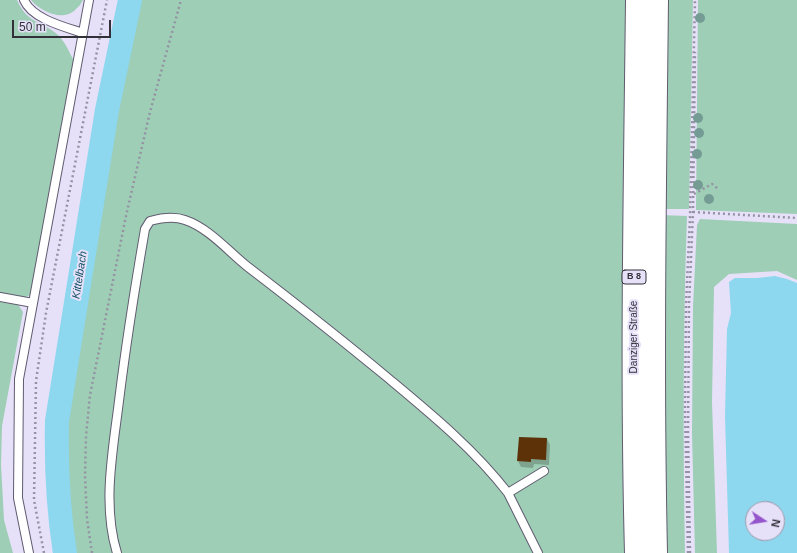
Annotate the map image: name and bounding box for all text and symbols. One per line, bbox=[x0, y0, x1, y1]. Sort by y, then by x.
scale bar bbox=[14, 12, 113, 38]
text: 50 m bbox=[19, 20, 46, 34]
water label: Kittelbach bbox=[70, 250, 90, 300]
road number: B 8 bbox=[622, 270, 646, 284]
street label: Danziger Straße bbox=[628, 301, 640, 373]
north arrow bbox=[745, 501, 785, 541]
text: N bbox=[769, 518, 782, 528]

